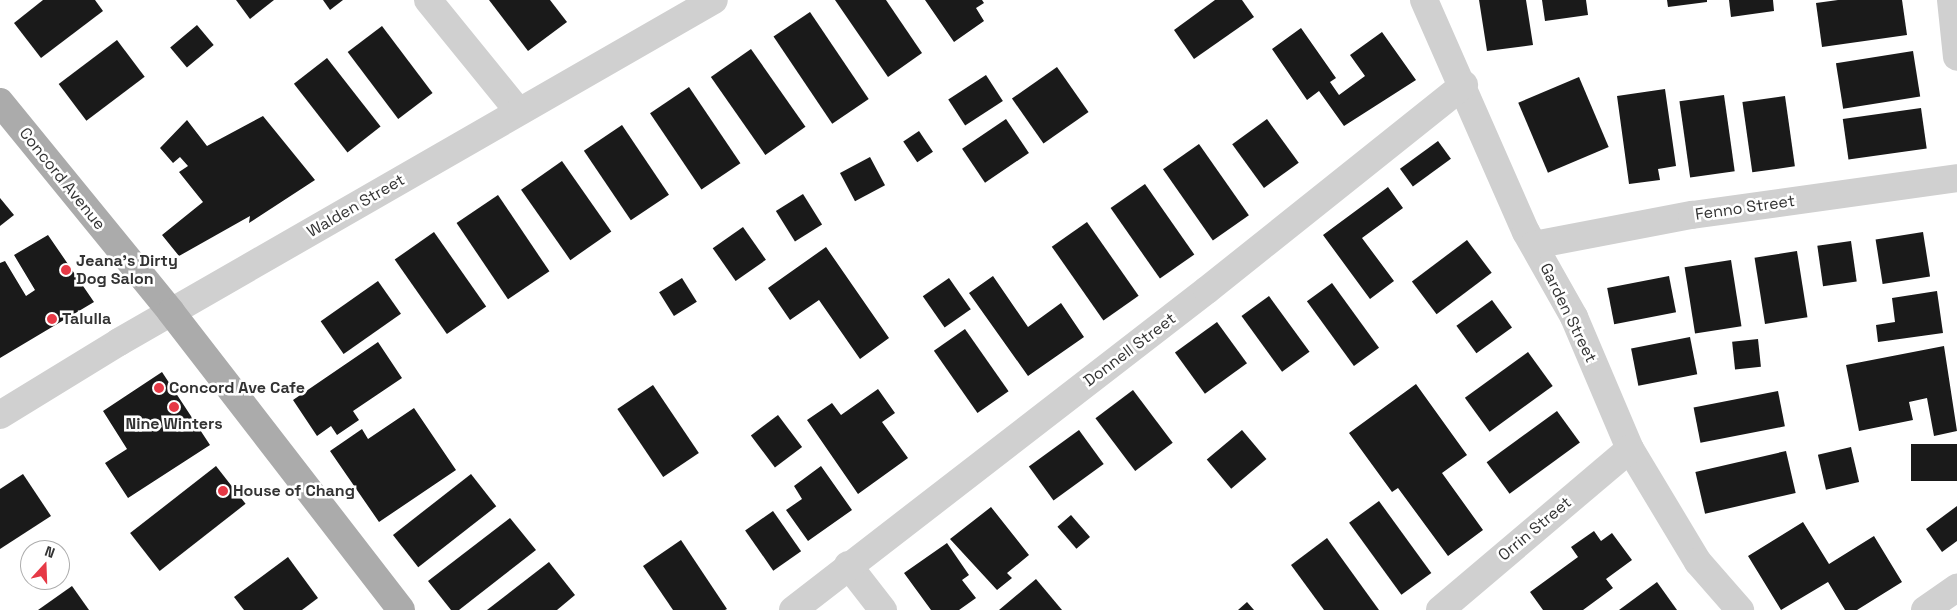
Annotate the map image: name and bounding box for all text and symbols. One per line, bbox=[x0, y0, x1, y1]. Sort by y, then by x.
street label: Concord Avenue bbox=[15, 124, 109, 234]
street label: Walden Street bbox=[304, 170, 408, 242]
street label: Fenno Street bbox=[1694, 191, 1796, 225]
place label: Jeana's Dirty Dog Salon bbox=[76, 251, 178, 289]
street label: Garden Street bbox=[1536, 260, 1600, 366]
marker: Jeana's Dirty Dog Salon bbox=[60, 264, 72, 276]
place label: Talulla bbox=[62, 309, 111, 329]
street label: Donnell Street bbox=[1080, 309, 1180, 391]
marker: Talulla bbox=[46, 313, 58, 325]
place label: Concord Ave Cafe bbox=[169, 378, 305, 398]
marker: Concord Ave Cafe bbox=[153, 382, 165, 394]
marker: Nine Winters bbox=[168, 401, 180, 413]
place label: Nine Winters bbox=[125, 414, 223, 434]
place label: House of Chang bbox=[233, 481, 355, 501]
marker: House of Chang bbox=[217, 485, 229, 497]
street label: Orrin Street bbox=[1495, 493, 1575, 565]
north arrow bbox=[20, 540, 70, 590]
text: N bbox=[42, 542, 57, 562]

